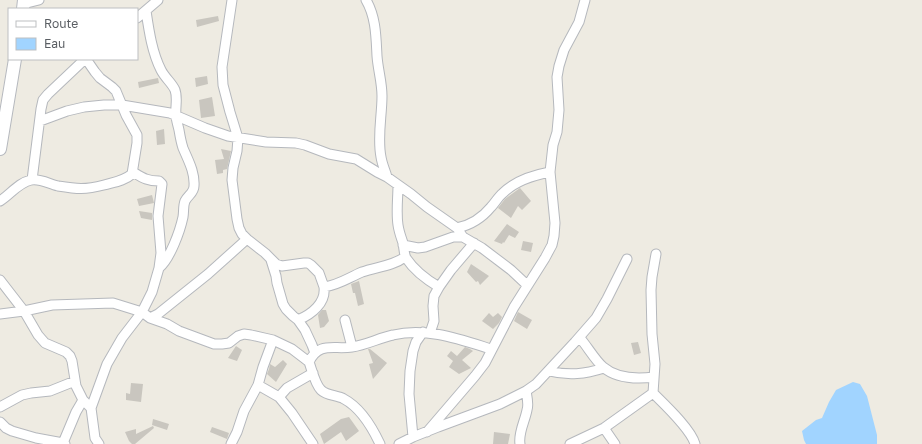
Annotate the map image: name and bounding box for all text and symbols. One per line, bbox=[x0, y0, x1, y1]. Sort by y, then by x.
legend bbox=[8, 8, 138, 60]
text: Route bbox=[44, 16, 78, 31]
text: Eau bbox=[44, 36, 65, 51]

